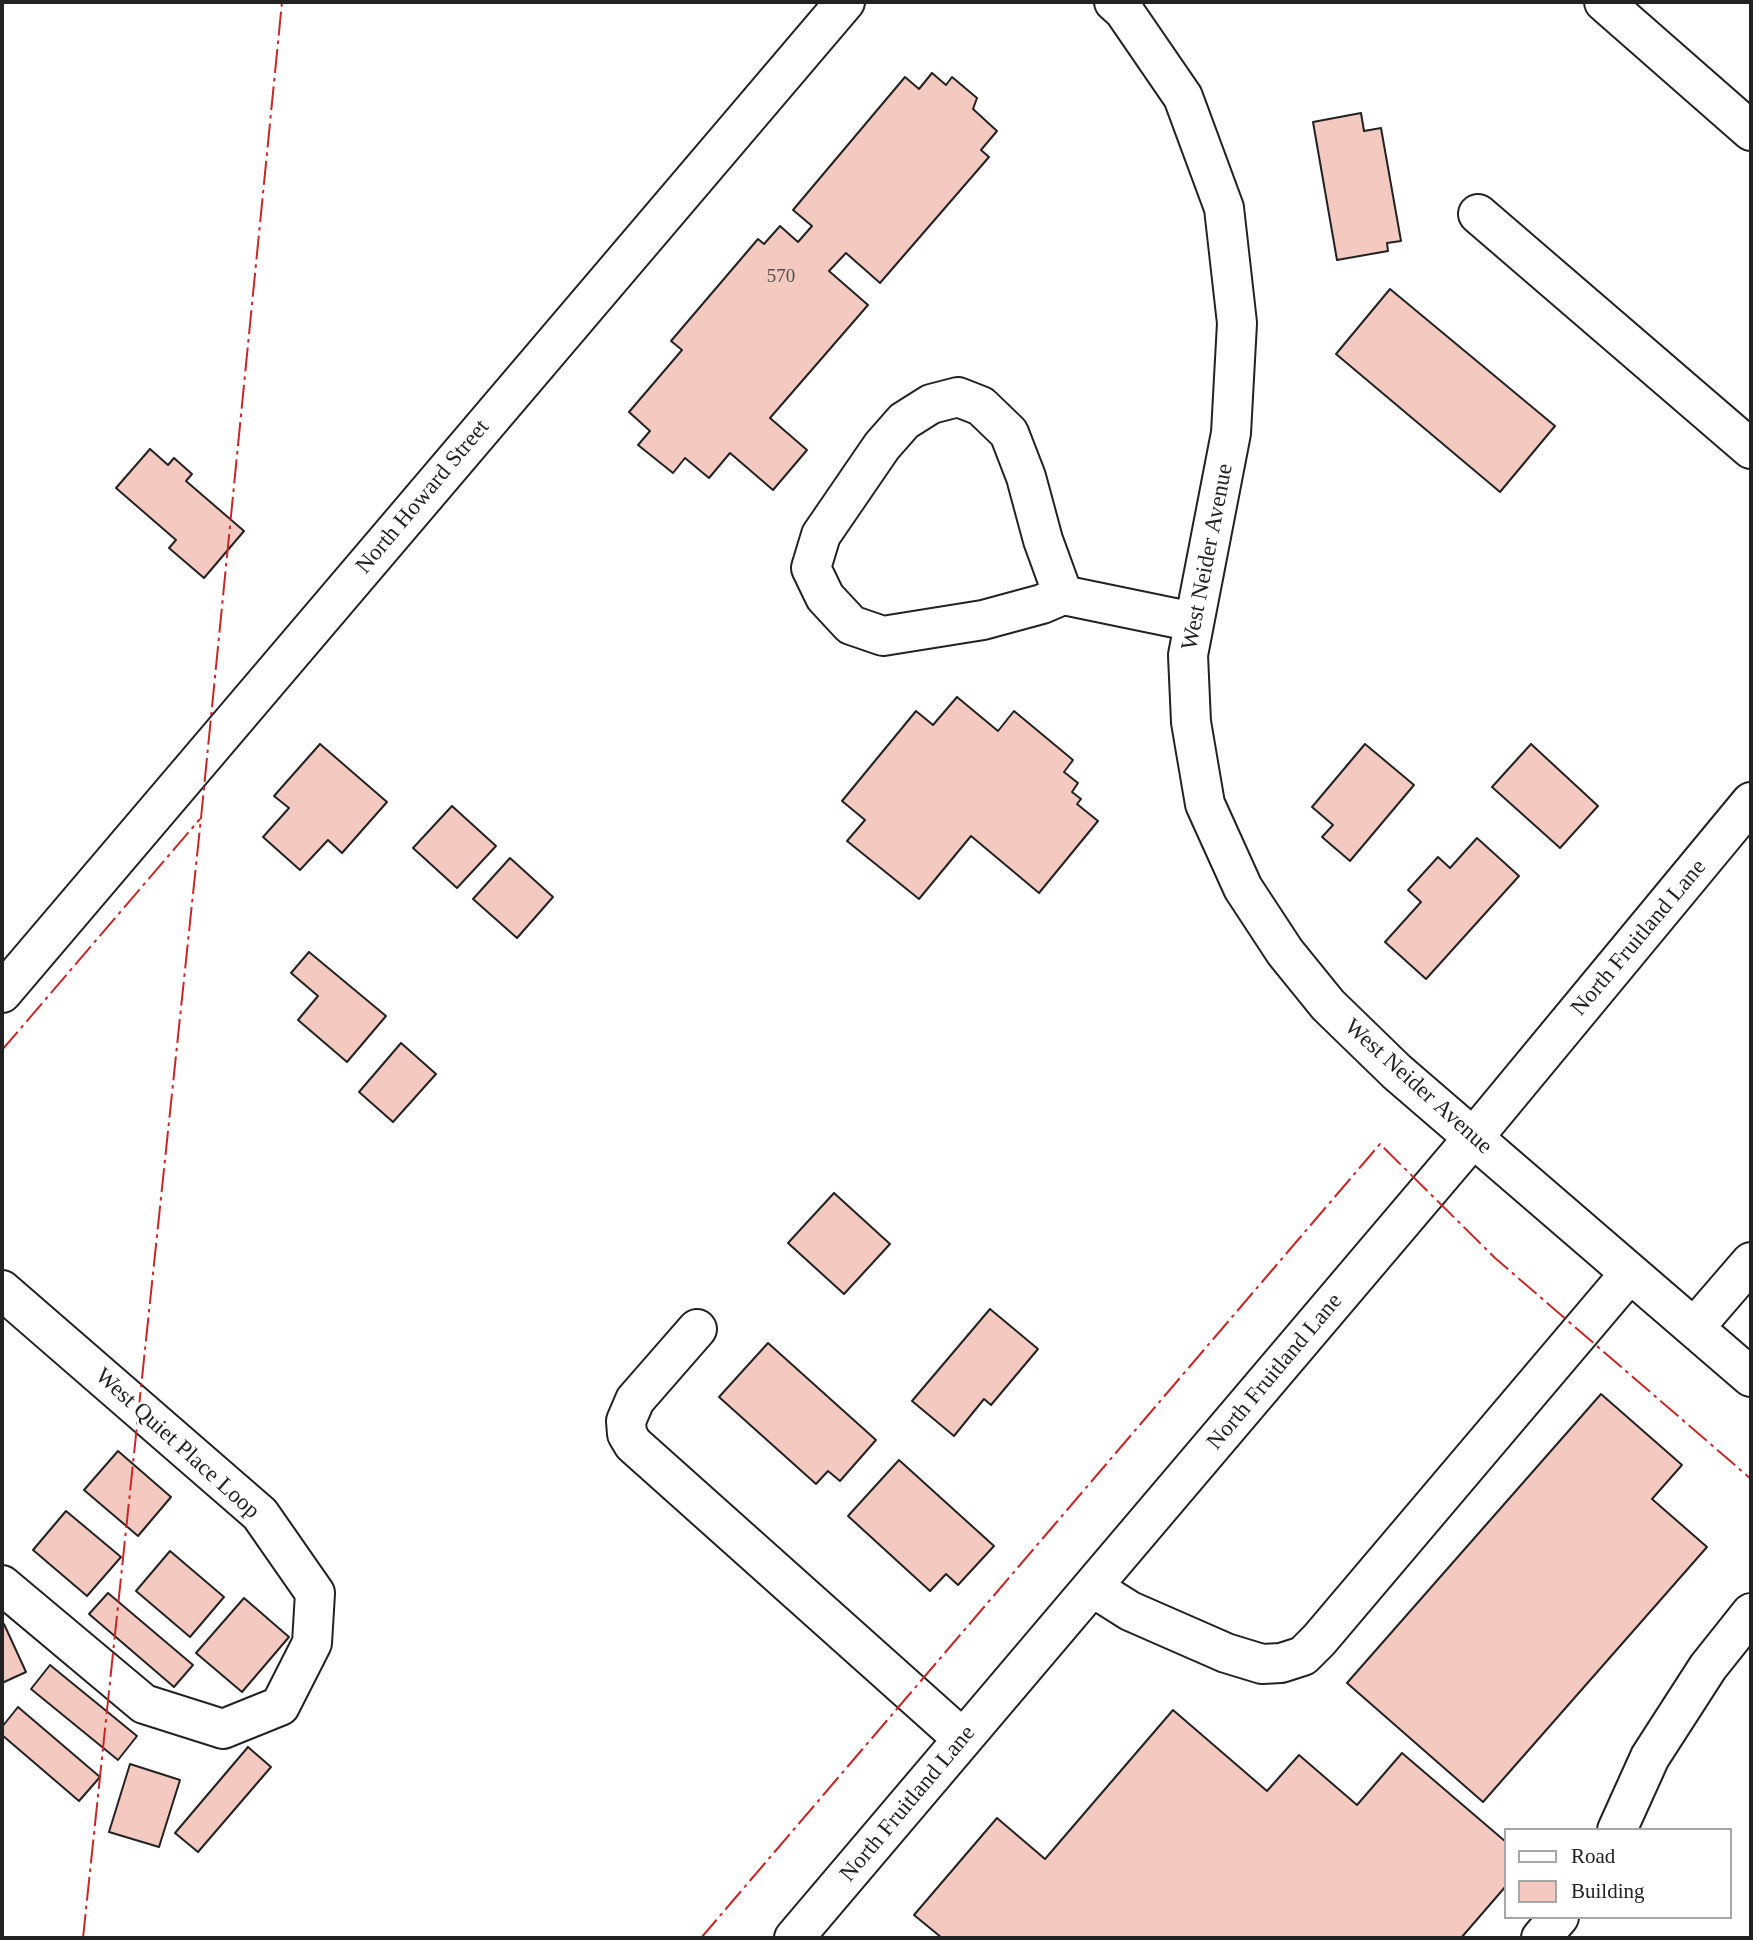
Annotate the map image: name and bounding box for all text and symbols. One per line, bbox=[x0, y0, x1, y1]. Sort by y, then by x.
house number: 570 bbox=[767, 266, 795, 288]
street label: North Howard Street bbox=[350, 414, 496, 580]
street label: West Neider Avenue bbox=[1176, 461, 1240, 653]
street label: North Fruitland Lane bbox=[1566, 854, 1712, 1022]
street label: West Neider Avenue bbox=[1338, 1013, 1498, 1161]
street label: North Fruitland Lane bbox=[1202, 1288, 1348, 1456]
street label: West Quiet Place Loop bbox=[89, 1363, 265, 1525]
street label: North Fruitland Lane bbox=[835, 1720, 981, 1888]
legend bbox=[1504, 1828, 1732, 1919]
text: Road bbox=[1571, 1844, 1615, 1868]
text: Building bbox=[1571, 1879, 1645, 1903]

